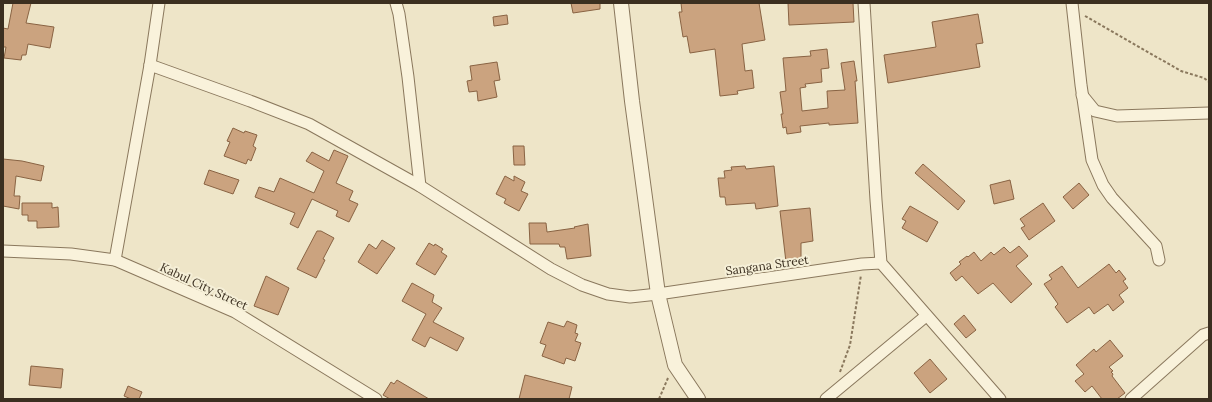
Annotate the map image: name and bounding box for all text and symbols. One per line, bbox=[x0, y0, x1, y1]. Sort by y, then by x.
street label: Sangana Street bbox=[724, 252, 810, 278]
street label: Kabul City Street bbox=[158, 259, 251, 313]

